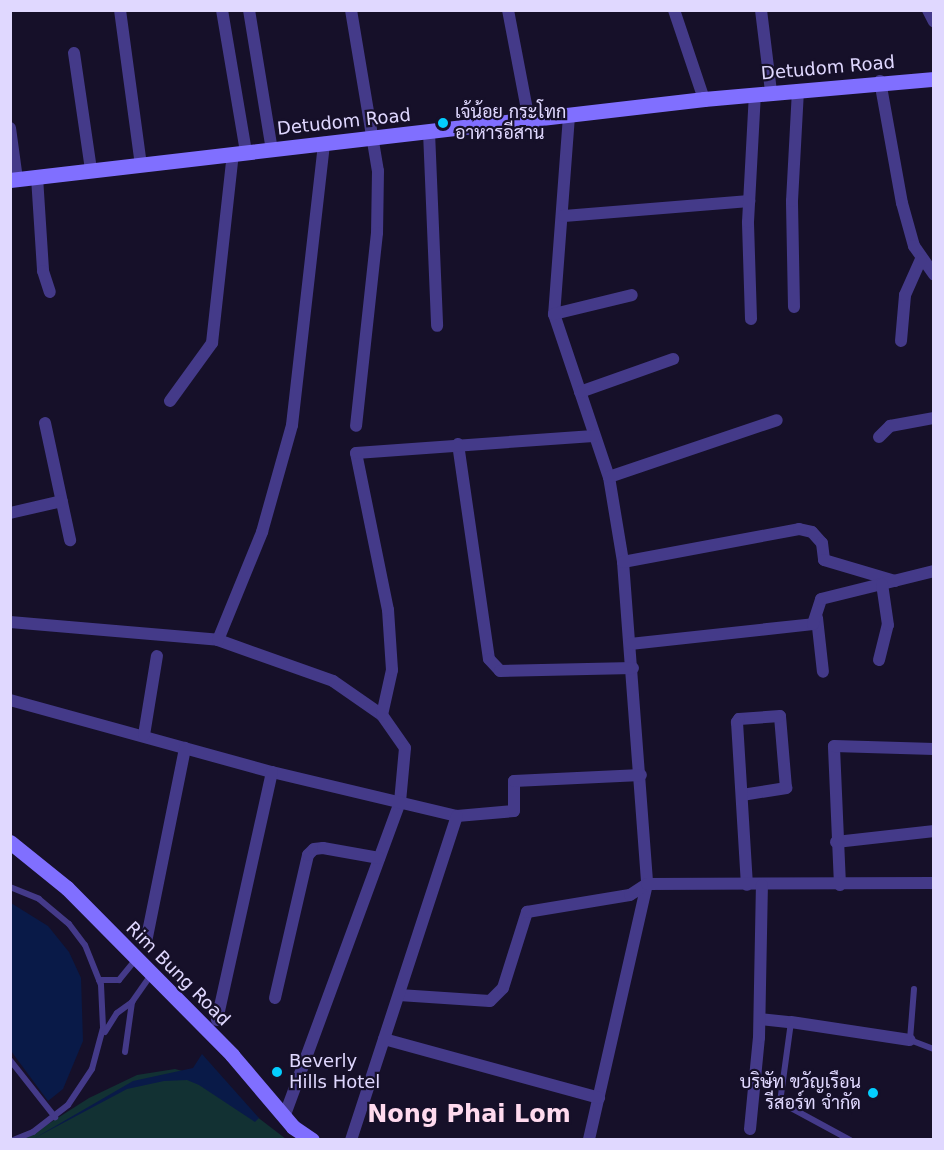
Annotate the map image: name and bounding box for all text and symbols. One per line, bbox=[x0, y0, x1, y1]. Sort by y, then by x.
street label: Detudom Road bbox=[760, 51, 896, 85]
place label: เจ้น้อย กระโทก อาหารอีสาน bbox=[455, 102, 566, 144]
street label: Detudom Road bbox=[276, 104, 412, 140]
marker: เจ้น้อย กระโทก อาหารอีสาน bbox=[436, 116, 450, 130]
street label: Rim Bung Road bbox=[121, 917, 235, 1031]
place label: Beverly Hills Hotel bbox=[289, 1051, 380, 1094]
marker: Beverly Hills Hotel bbox=[270, 1065, 284, 1079]
place label: บริษัท ขวัญเรือน รีสอร์ท จำกัด bbox=[740, 1072, 861, 1114]
marker: บริษัท ขวัญเรือน รีสอร์ท จำกัด bbox=[866, 1086, 880, 1100]
district label: Nong Phai Lom bbox=[367, 1101, 571, 1129]

